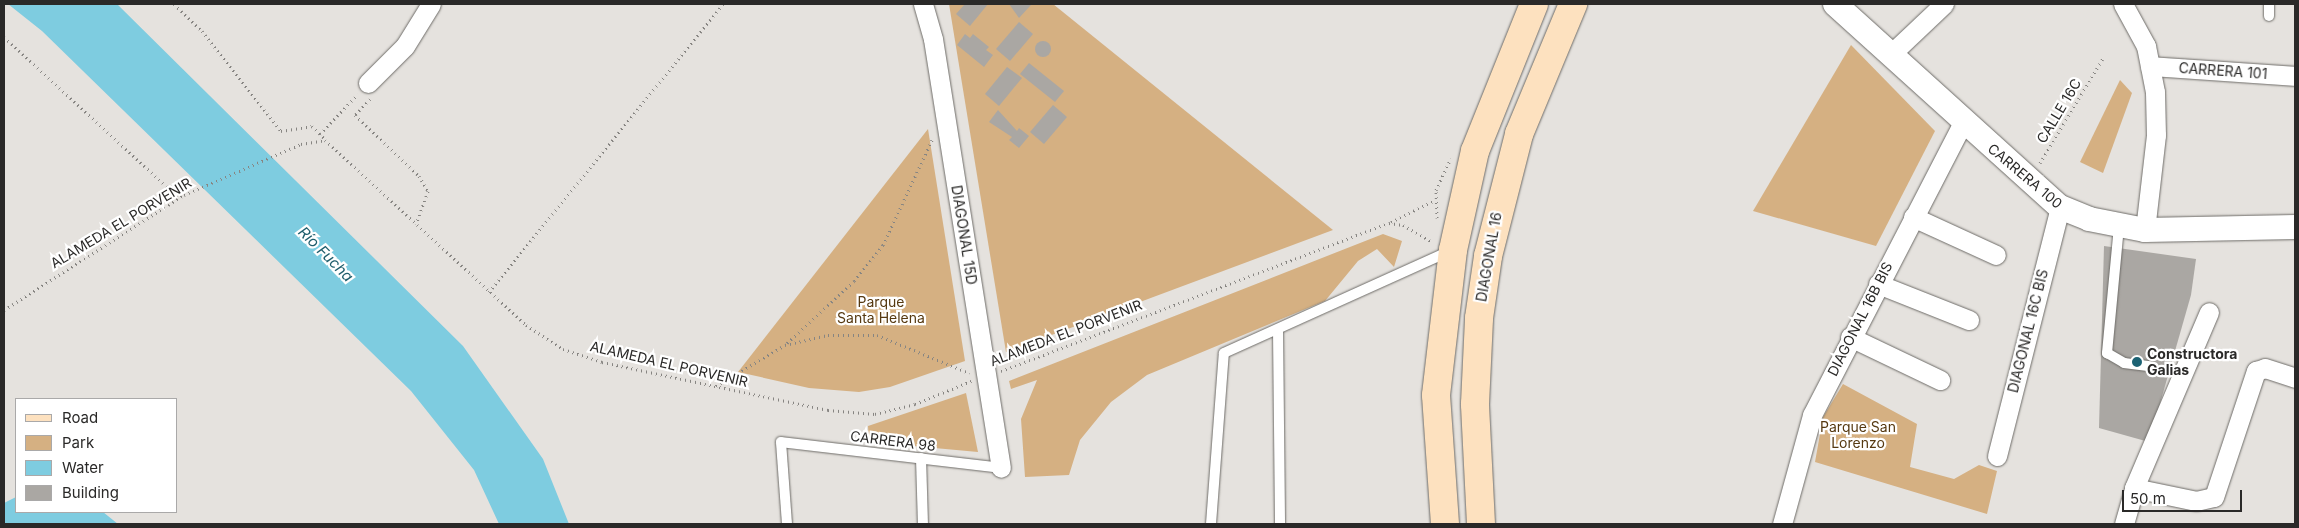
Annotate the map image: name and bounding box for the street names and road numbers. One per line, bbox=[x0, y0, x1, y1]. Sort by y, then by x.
street label: CARRERA 101 bbox=[2178, 60, 2268, 82]
street label: CALLE 16C bbox=[2033, 76, 2085, 146]
street label: CARRERA 100 bbox=[1984, 140, 2066, 212]
street label: ALAMEDA EL PORVENIR bbox=[47, 174, 195, 272]
street label: DIAGONAL 15D bbox=[948, 184, 980, 286]
street label: DIAGONAL 16 bbox=[1473, 211, 1505, 303]
street label: DIAGONAL 16B BIS bbox=[1824, 259, 1896, 379]
street label: DIAGONAL 16C BIS bbox=[2005, 268, 2051, 394]
street label: ALAMEDA EL PORVENIR bbox=[988, 296, 1144, 370]
street label: ALAMEDA EL PORVENIR bbox=[588, 338, 750, 390]
street label: CARRERA 98 bbox=[849, 427, 937, 455]

